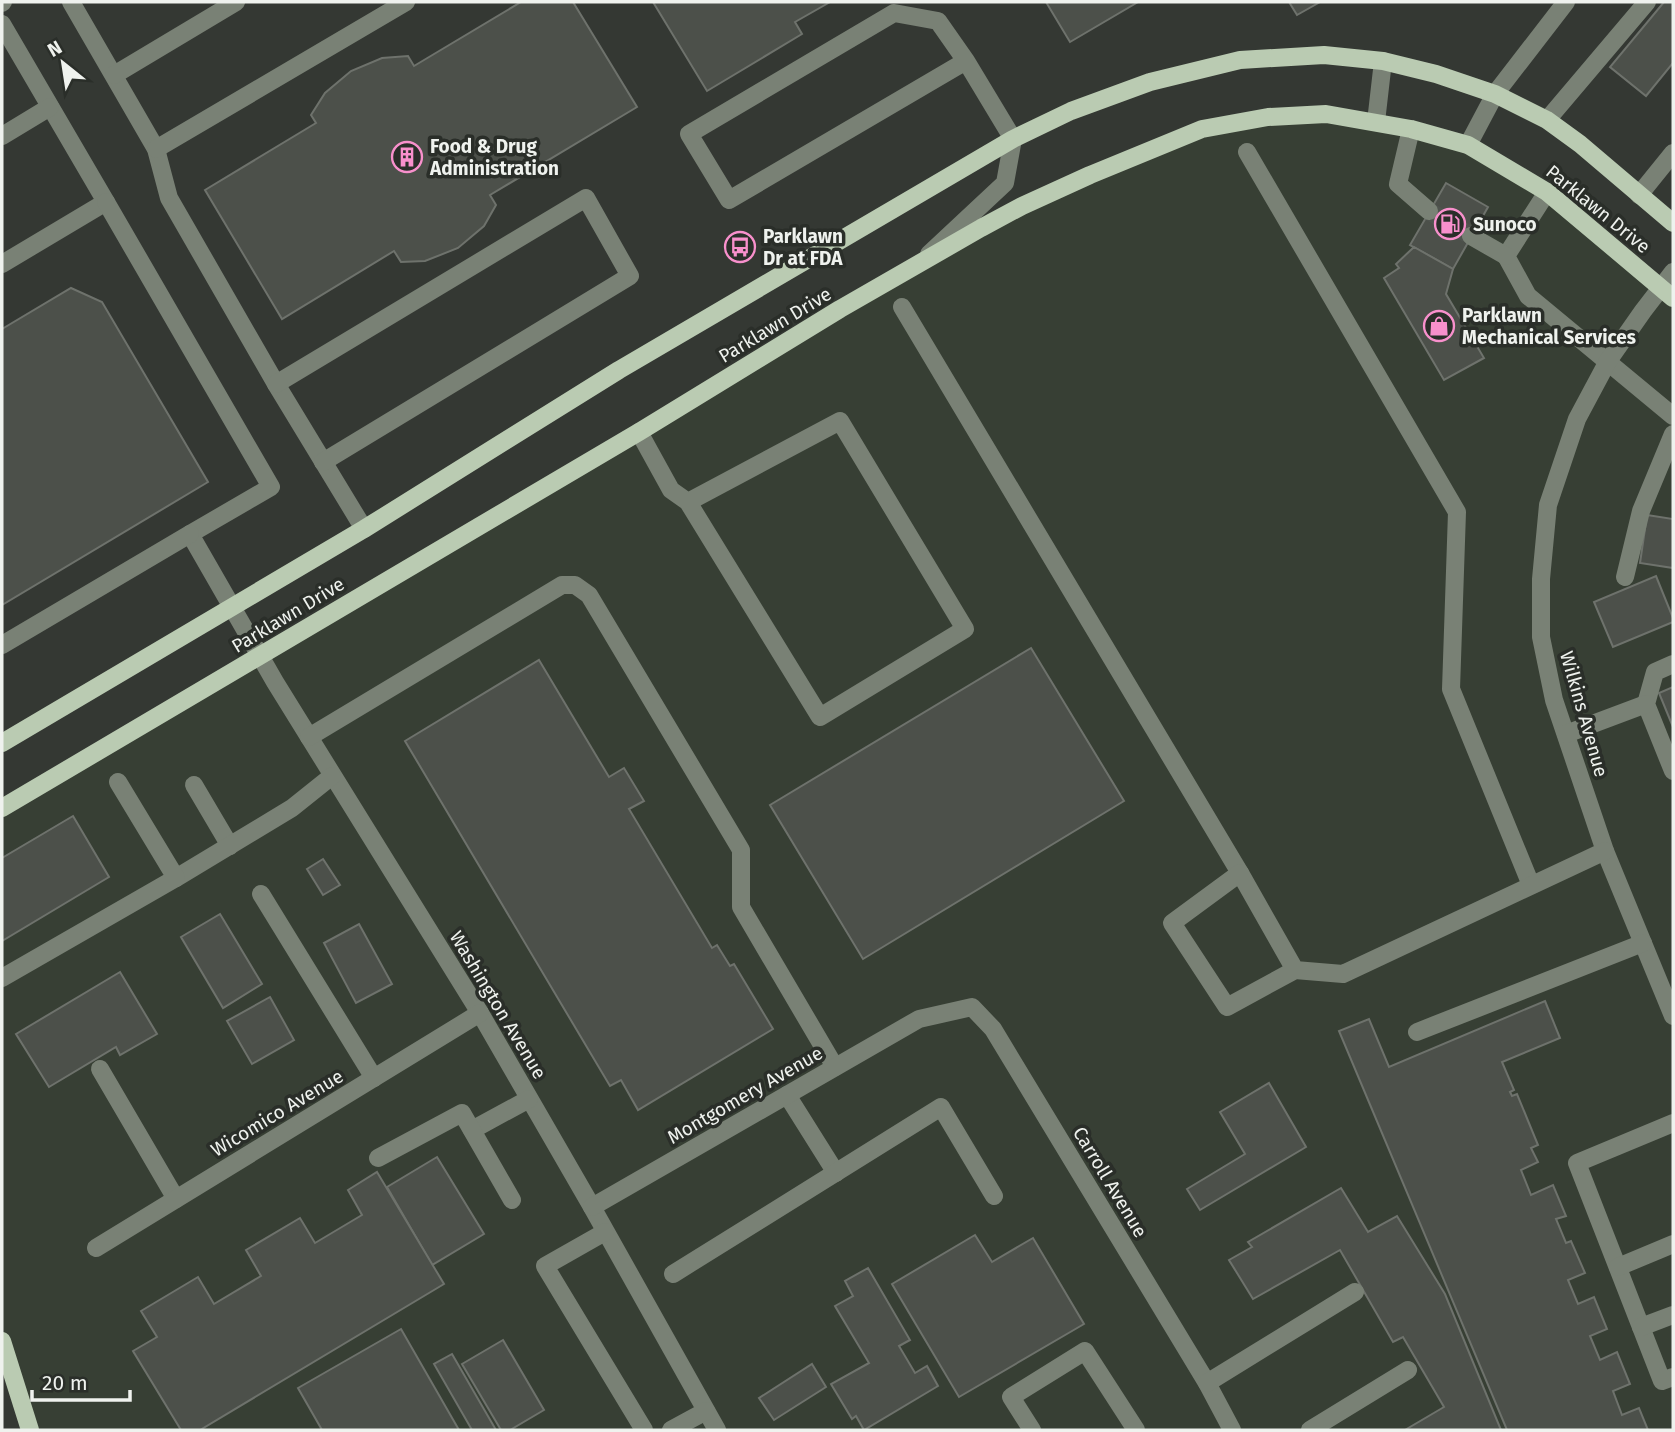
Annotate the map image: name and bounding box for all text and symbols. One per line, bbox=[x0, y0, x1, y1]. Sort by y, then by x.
north arrow bbox=[28, 28, 98, 98]
text: N bbox=[44, 36, 66, 62]
place label: Food & Drug Administration bbox=[429, 135, 559, 180]
building icon: Food & Drug Administration bbox=[390, 140, 424, 174]
street label: Parklawn Drive bbox=[1541, 160, 1655, 258]
fuel station icon: Sunoco bbox=[1433, 207, 1467, 241]
place label: Sunoco bbox=[1473, 213, 1537, 236]
place label: Parklawn Dr at FDA bbox=[763, 225, 843, 270]
bus stop icon: Parklawn Dr at FDA bbox=[723, 230, 757, 264]
street label: Parklawn Drive bbox=[714, 282, 836, 368]
place label: Parklawn Mechanical Services bbox=[1462, 304, 1636, 349]
shop icon: Parklawn Mechanical Services bbox=[1422, 309, 1456, 343]
street label: Parklawn Drive bbox=[227, 572, 349, 658]
street label: Wilkins Avenue bbox=[1555, 648, 1613, 780]
street label: Washington Avenue bbox=[445, 927, 551, 1083]
street label: Montgomery Avenue bbox=[663, 1041, 827, 1149]
street label: Wicomico Avenue bbox=[207, 1064, 347, 1162]
street label: Carroll Avenue bbox=[1068, 1122, 1152, 1242]
scale bar bbox=[32, 1358, 130, 1402]
text: 20 m bbox=[42, 1370, 88, 1396]

